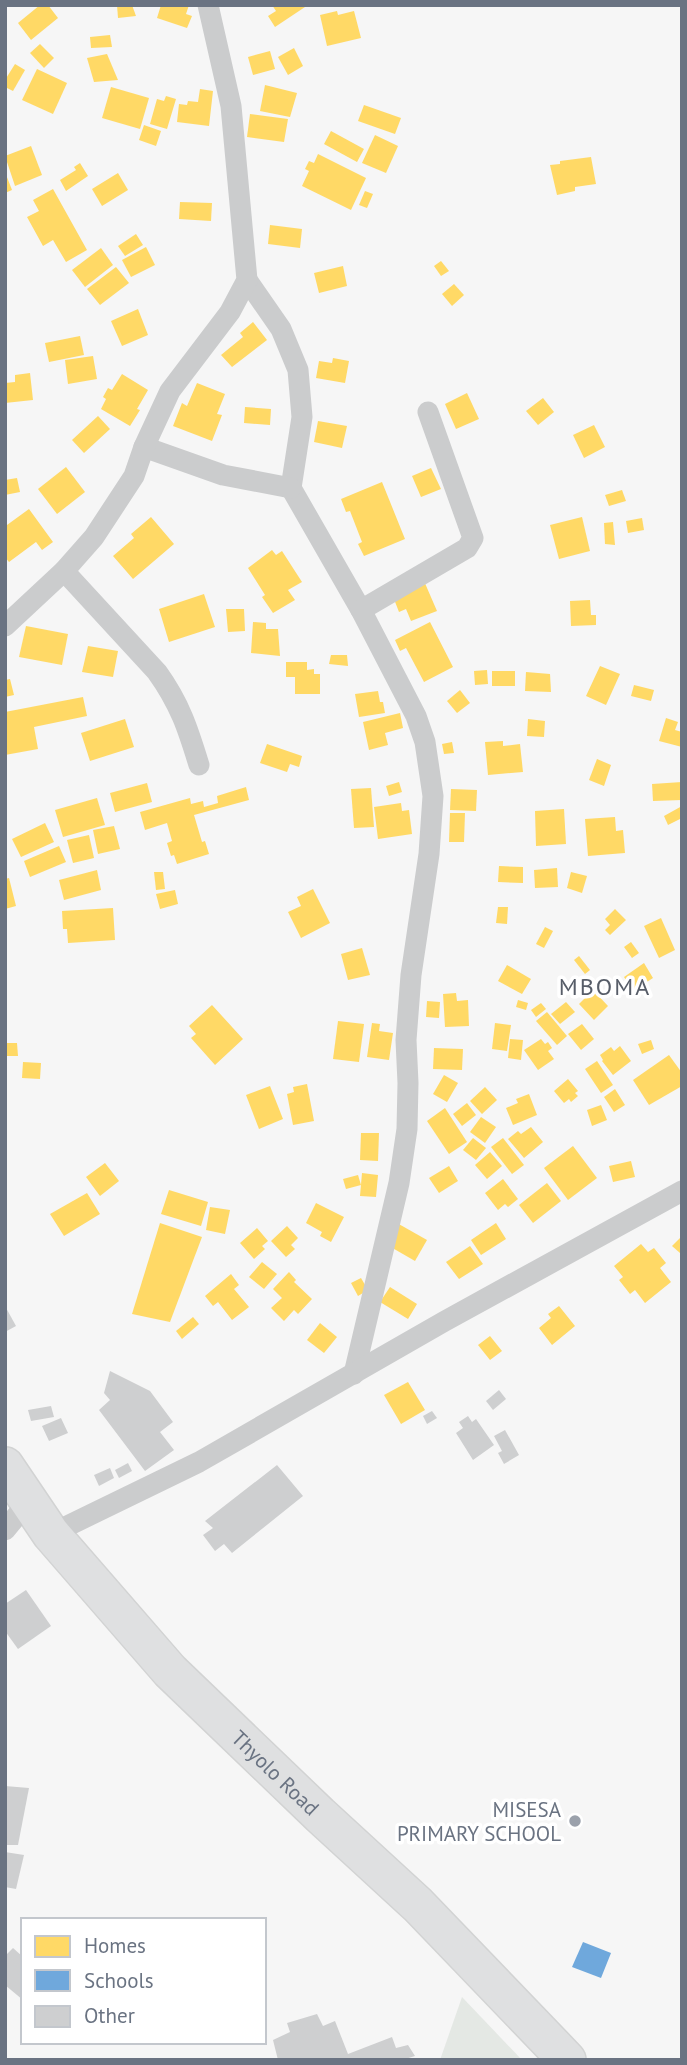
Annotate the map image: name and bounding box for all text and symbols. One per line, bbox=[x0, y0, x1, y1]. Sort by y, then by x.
district label: MBOMA bbox=[559, 971, 651, 1002]
street label: Thyolo Road bbox=[226, 1724, 325, 1821]
place label: MISESA PRIMARY SCHOOL bbox=[397, 1796, 562, 1847]
marker: MISESA PRIMARY SCHOOL bbox=[567, 1813, 583, 1829]
legend bbox=[21, 1918, 266, 2044]
text: Homes bbox=[84, 1932, 146, 1959]
text: Schools bbox=[84, 1967, 154, 1994]
text: Other bbox=[84, 2002, 135, 2029]

